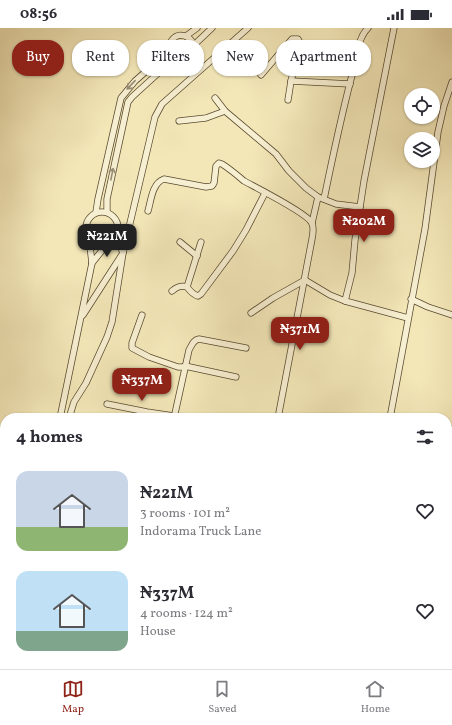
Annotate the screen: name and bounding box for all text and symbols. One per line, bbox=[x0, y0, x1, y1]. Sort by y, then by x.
text: 08:56 bbox=[20, 4, 57, 25]
chip: Buy bbox=[12, 40, 64, 76]
chip: Rent bbox=[72, 40, 129, 76]
chip: Filters bbox=[137, 40, 204, 76]
chip: New bbox=[212, 40, 268, 76]
chip: Apartment bbox=[276, 40, 371, 76]
one-way arrow bbox=[127, 80, 136, 90]
map controls bbox=[404, 88, 440, 168]
button: locate bbox=[404, 88, 440, 124]
button: layers bbox=[404, 132, 440, 168]
one-way arrow bbox=[109, 167, 117, 180]
pin: ₦202M bbox=[336, 209, 392, 243]
text: ₦202M bbox=[342, 213, 386, 231]
pin: ₦221M bbox=[79, 224, 135, 258]
text: ₦221M bbox=[87, 228, 127, 246]
pin: ₦371M bbox=[272, 317, 328, 351]
text: ₦371M bbox=[280, 321, 320, 339]
pin: ₦337M bbox=[114, 368, 170, 402]
text: ₦337M bbox=[121, 372, 163, 390]
text: 4 homes bbox=[16, 426, 83, 449]
icon: filters bbox=[414, 426, 436, 448]
text: ₦221M bbox=[140, 482, 193, 505]
icon: home bbox=[48, 487, 96, 535]
icon: heart bbox=[414, 500, 436, 522]
text: 3 rooms · 101 m² bbox=[140, 505, 230, 523]
text: Indorama Truck Lane bbox=[140, 523, 261, 541]
text: ₦337M bbox=[140, 582, 194, 605]
icon: home bbox=[48, 587, 96, 635]
icon: heart bbox=[414, 600, 436, 622]
text: 4 rooms · 124 m² bbox=[140, 605, 233, 623]
text: House bbox=[140, 623, 176, 641]
tab: Map bbox=[62, 678, 84, 717]
tab: Saved bbox=[208, 678, 237, 717]
tab: Home bbox=[361, 678, 390, 717]

